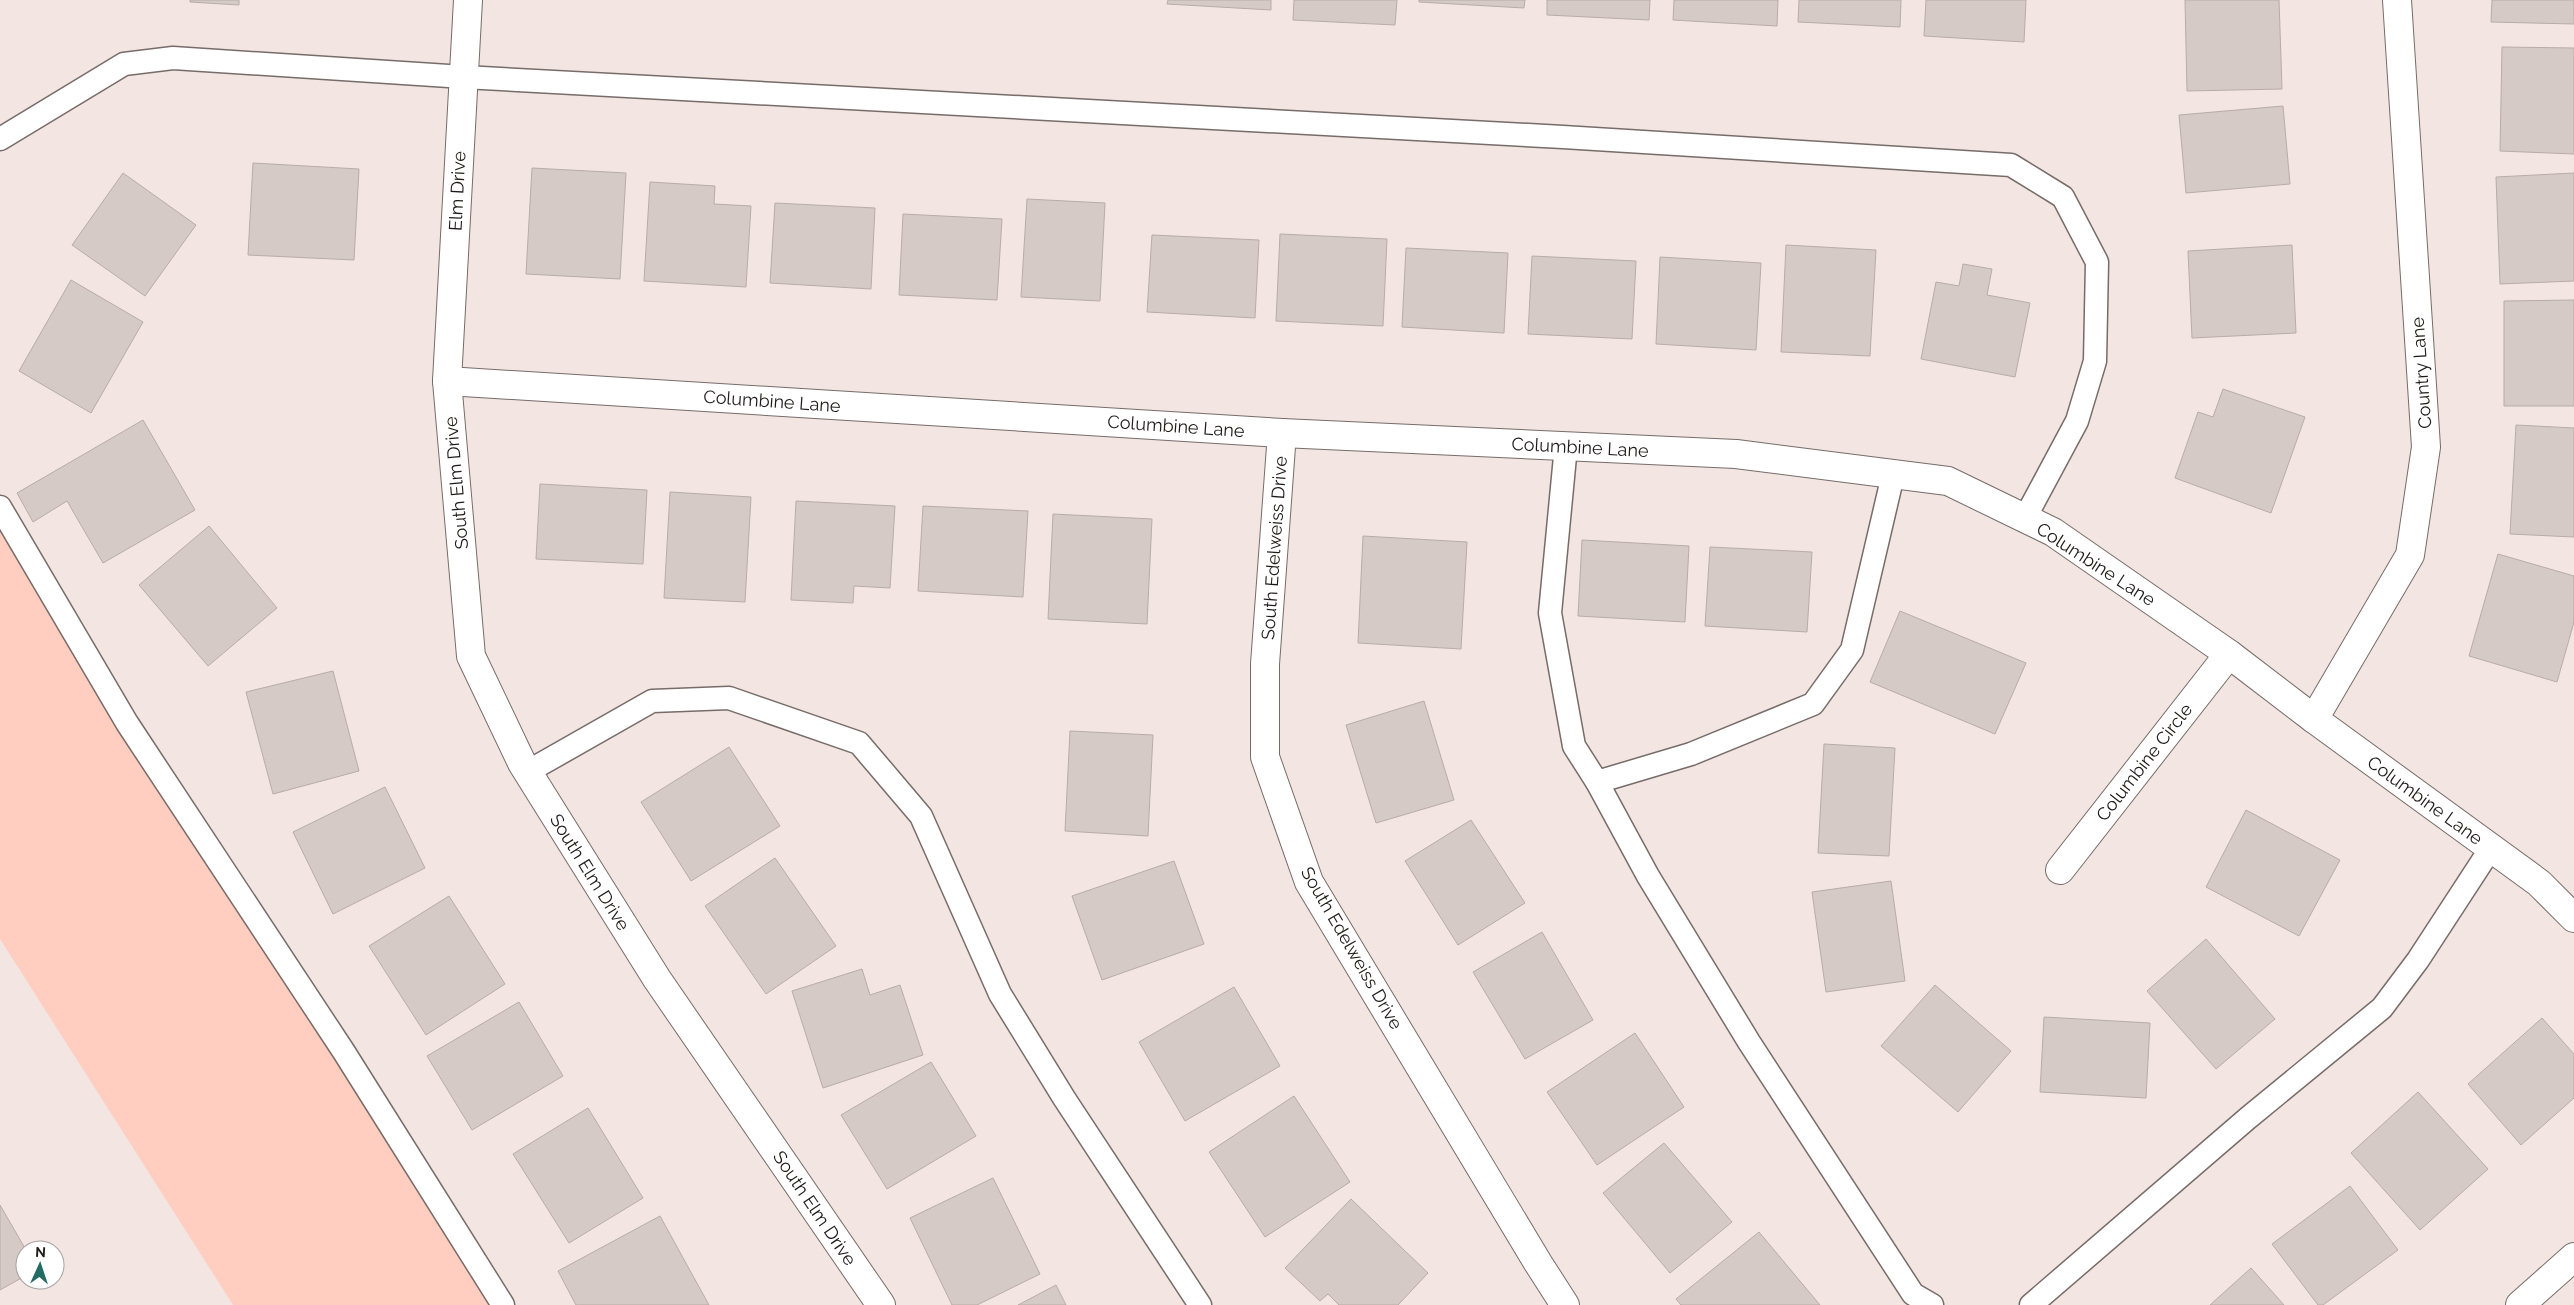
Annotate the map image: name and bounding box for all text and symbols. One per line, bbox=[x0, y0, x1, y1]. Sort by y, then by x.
street label: Elm Drive bbox=[444, 150, 470, 231]
street label: Country Lane bbox=[2407, 316, 2435, 429]
street label: Columbine Lane bbox=[703, 386, 842, 416]
street label: Columbine Lane bbox=[1107, 411, 1246, 441]
street label: South Elm Drive bbox=[440, 415, 472, 550]
street label: Columbine Lane bbox=[1511, 433, 1650, 461]
street label: South Edelweiss Drive bbox=[1257, 455, 1291, 641]
street label: Columbine Lane bbox=[2033, 518, 2160, 610]
street label: Columbine Circle bbox=[2092, 699, 2197, 825]
street label: Columbine Lane bbox=[2363, 751, 2487, 849]
street label: South Elm Drive bbox=[546, 810, 634, 934]
street label: South Edelweiss Drive bbox=[1297, 863, 1407, 1033]
street label: South Elm Drive bbox=[769, 1147, 861, 1270]
north arrow bbox=[15, 1240, 65, 1290]
text: N bbox=[35, 1244, 46, 1260]

